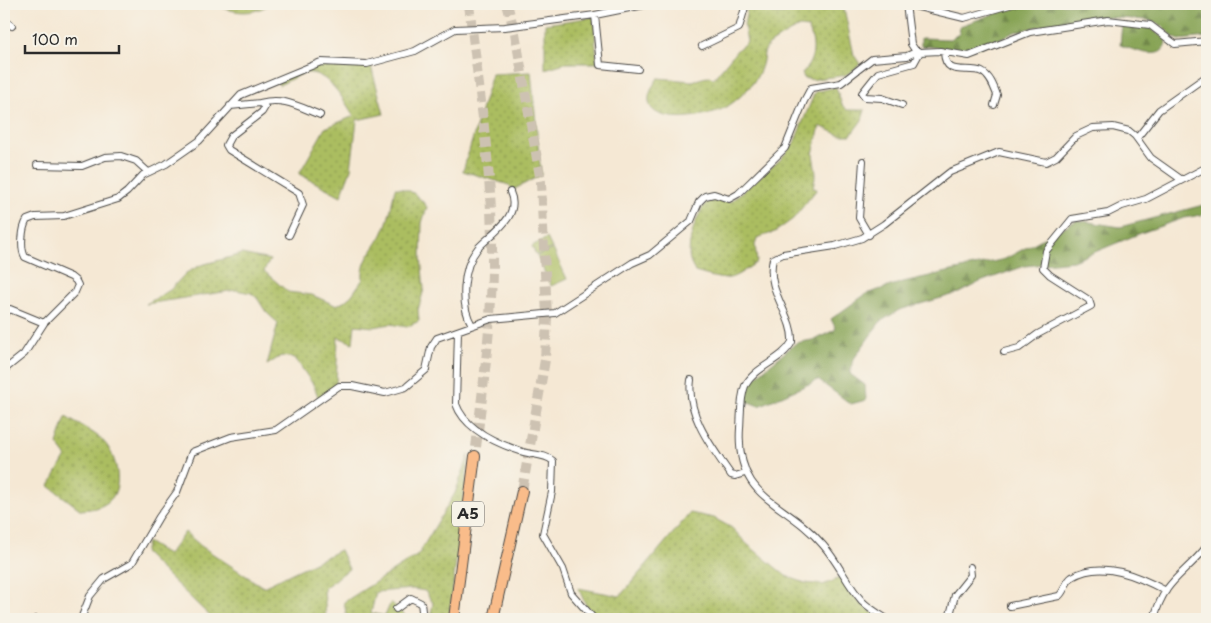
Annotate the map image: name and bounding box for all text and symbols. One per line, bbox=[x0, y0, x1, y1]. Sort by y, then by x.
scale bar bbox=[25, 22, 119, 54]
text: 100 m bbox=[32, 27, 78, 50]
road number: Α5 bbox=[452, 502, 484, 526]

